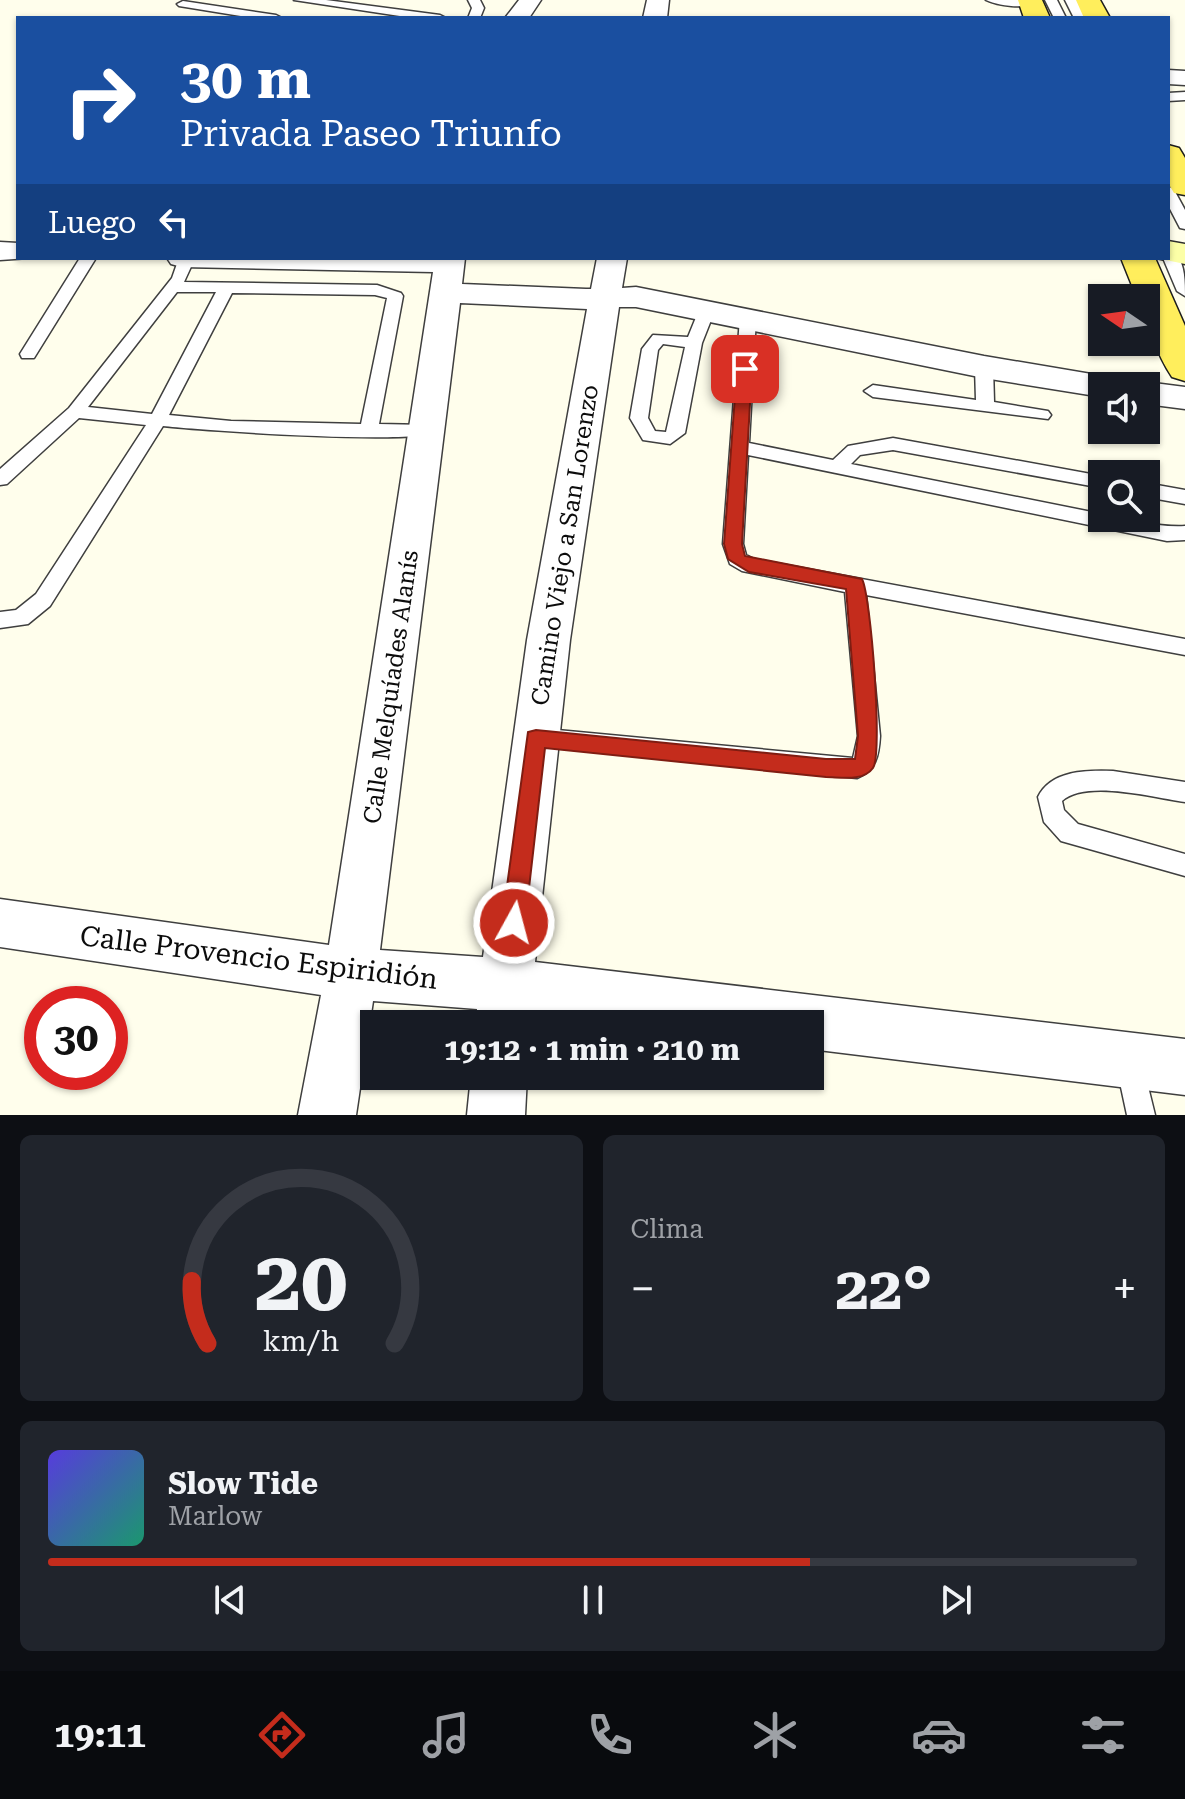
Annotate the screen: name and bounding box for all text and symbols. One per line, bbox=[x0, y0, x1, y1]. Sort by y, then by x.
text: 30 m bbox=[180, 46, 311, 112]
icon: right bbox=[48, 48, 152, 152]
text: Privada Paseo Triunfo bbox=[180, 113, 562, 155]
icon: left bbox=[152, 200, 196, 244]
text: Luego bbox=[48, 205, 136, 240]
north arrow bbox=[1088, 284, 1160, 356]
map controls bbox=[1088, 284, 1160, 532]
pin bbox=[711, 335, 779, 403]
icon: arrive bbox=[723, 347, 767, 391]
button: sound bbox=[1088, 372, 1160, 444]
street label: Camino Viejo a San Lorenzo bbox=[526, 383, 604, 707]
button: search bbox=[1088, 460, 1160, 532]
street label: Calle Melquíades Alanís bbox=[358, 548, 424, 826]
position arrow bbox=[472, 881, 556, 965]
street label: Calle Provencio Espiridión bbox=[78, 919, 440, 996]
speed limit sign: 30 bbox=[24, 986, 128, 1090]
text: 19:12 · 1 min · 210 m bbox=[444, 1032, 740, 1067]
text: Clima bbox=[631, 1214, 703, 1244]
text: 20 bbox=[255, 1233, 348, 1330]
text: 22° bbox=[835, 1253, 932, 1324]
text: − bbox=[631, 1263, 655, 1315]
text: + bbox=[1112, 1263, 1137, 1315]
text: km/h bbox=[263, 1324, 340, 1358]
text: Slow Tide bbox=[168, 1466, 318, 1501]
text: Marlow bbox=[168, 1501, 262, 1531]
icon: previous bbox=[208, 1578, 252, 1622]
icon: pause bbox=[571, 1578, 615, 1622]
icon: next bbox=[934, 1578, 978, 1622]
icon: directions bbox=[254, 1707, 310, 1763]
icon: music bbox=[418, 1707, 474, 1763]
icon: phone bbox=[582, 1707, 638, 1763]
icon: climate bbox=[747, 1707, 803, 1763]
icon: car bbox=[911, 1707, 967, 1763]
icon: filters bbox=[1075, 1707, 1131, 1763]
text: 19:11 bbox=[54, 1714, 146, 1756]

